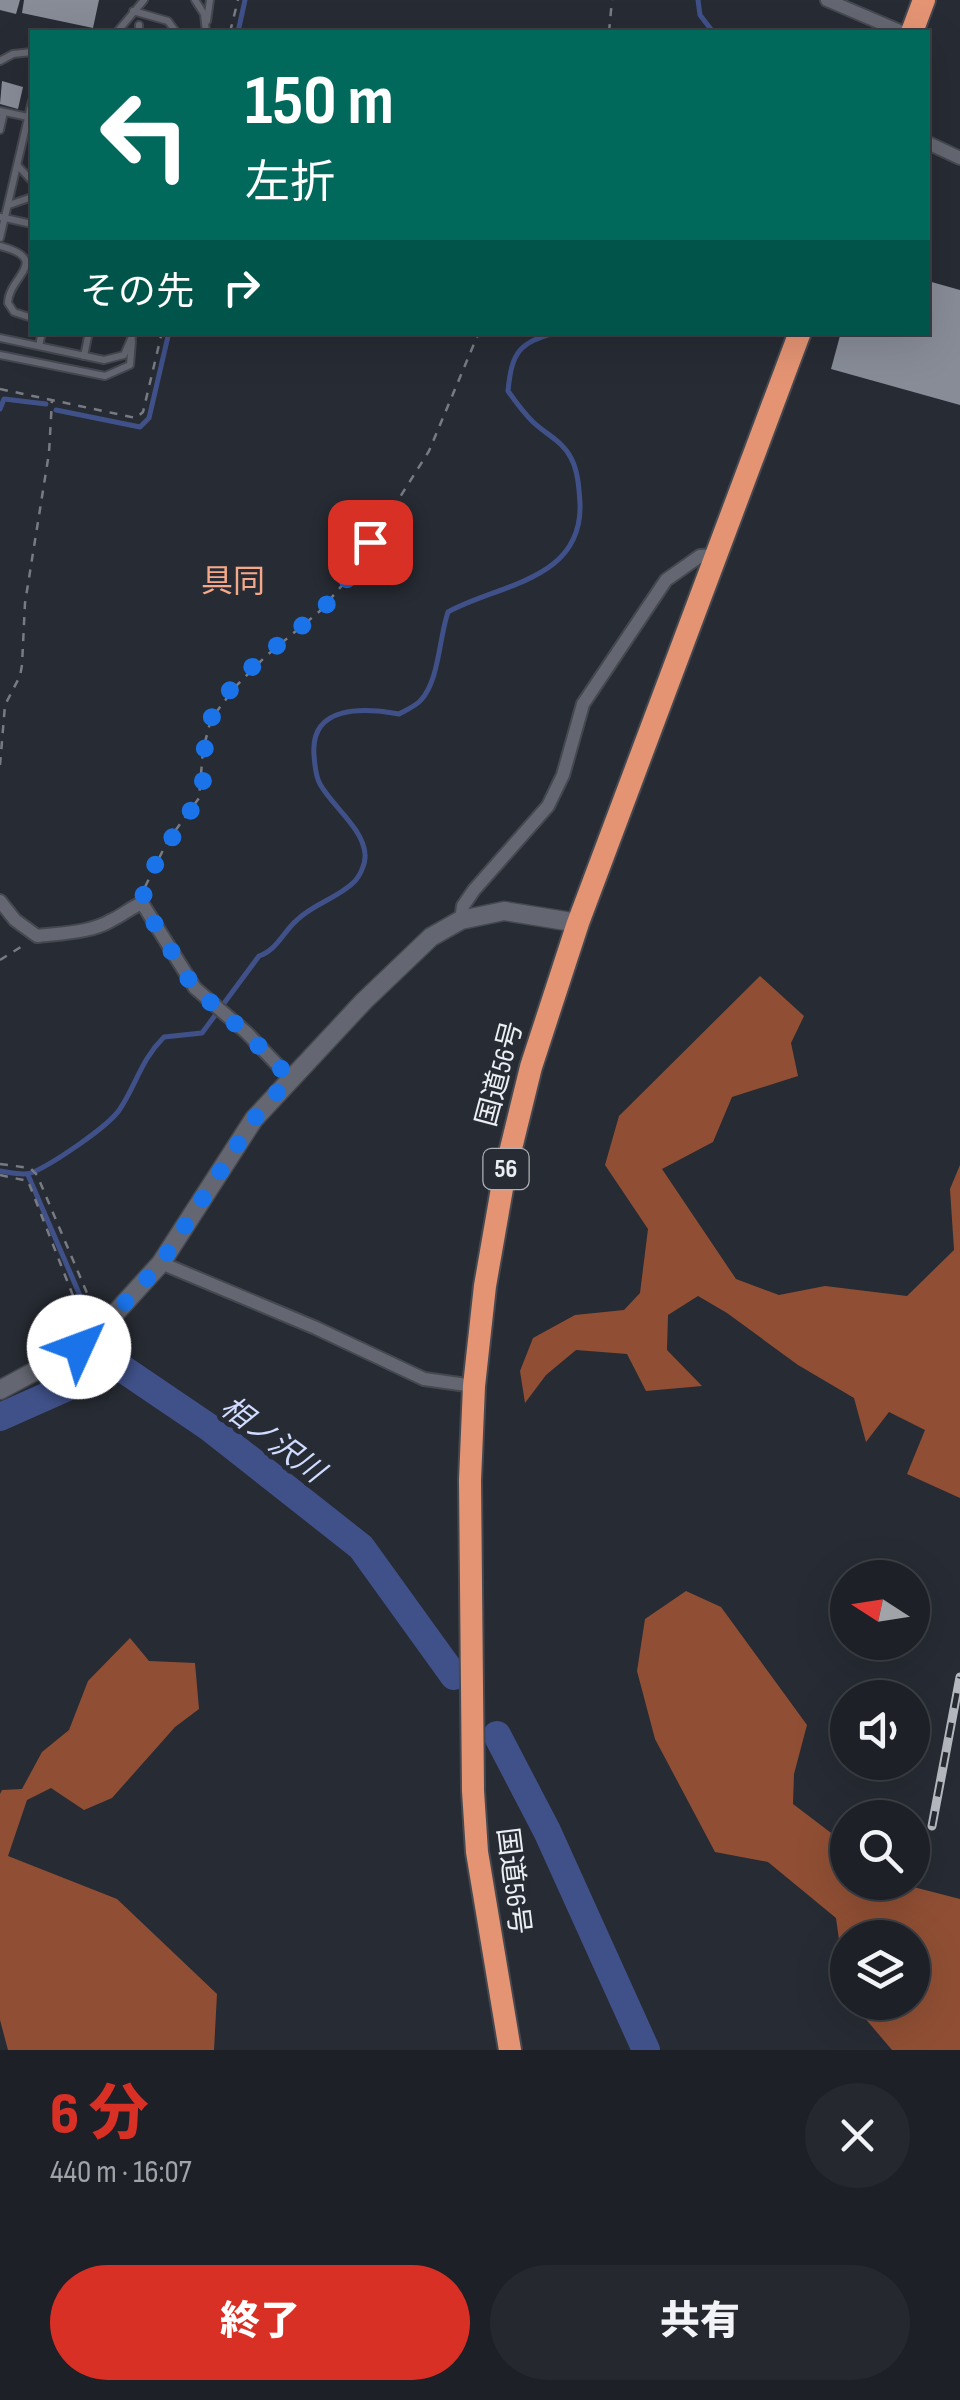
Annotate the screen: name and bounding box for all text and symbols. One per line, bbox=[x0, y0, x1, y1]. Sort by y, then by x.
text: 150 m bbox=[245, 60, 394, 144]
icon: left bbox=[80, 70, 210, 200]
text: 左折 bbox=[245, 156, 335, 211]
icon: right bbox=[214, 260, 269, 315]
text: その先 bbox=[80, 270, 194, 315]
pin bbox=[328, 500, 413, 585]
icon: arrive bbox=[343, 515, 398, 570]
district label: 具同 bbox=[201, 563, 265, 602]
street label: 国道56号 bbox=[470, 1018, 530, 1130]
road number: 56 bbox=[484, 1149, 528, 1189]
position arrow bbox=[27, 1295, 131, 1399]
water label: 相ノ沢川 bbox=[213, 1390, 333, 1492]
north arrow bbox=[830, 1560, 930, 1660]
map controls bbox=[830, 1560, 930, 2020]
button: sound bbox=[830, 1680, 930, 1780]
button: search bbox=[830, 1800, 930, 1900]
street label: 国道56号 bbox=[490, 1826, 536, 1936]
button: layers bbox=[830, 1920, 930, 2020]
text: 6 分 bbox=[50, 2079, 148, 2151]
button: close bbox=[805, 2083, 910, 2188]
text: 440 m · 16:07 bbox=[50, 2153, 192, 2192]
button: 終了 bbox=[50, 2265, 470, 2380]
button: 共有 bbox=[490, 2265, 910, 2380]

